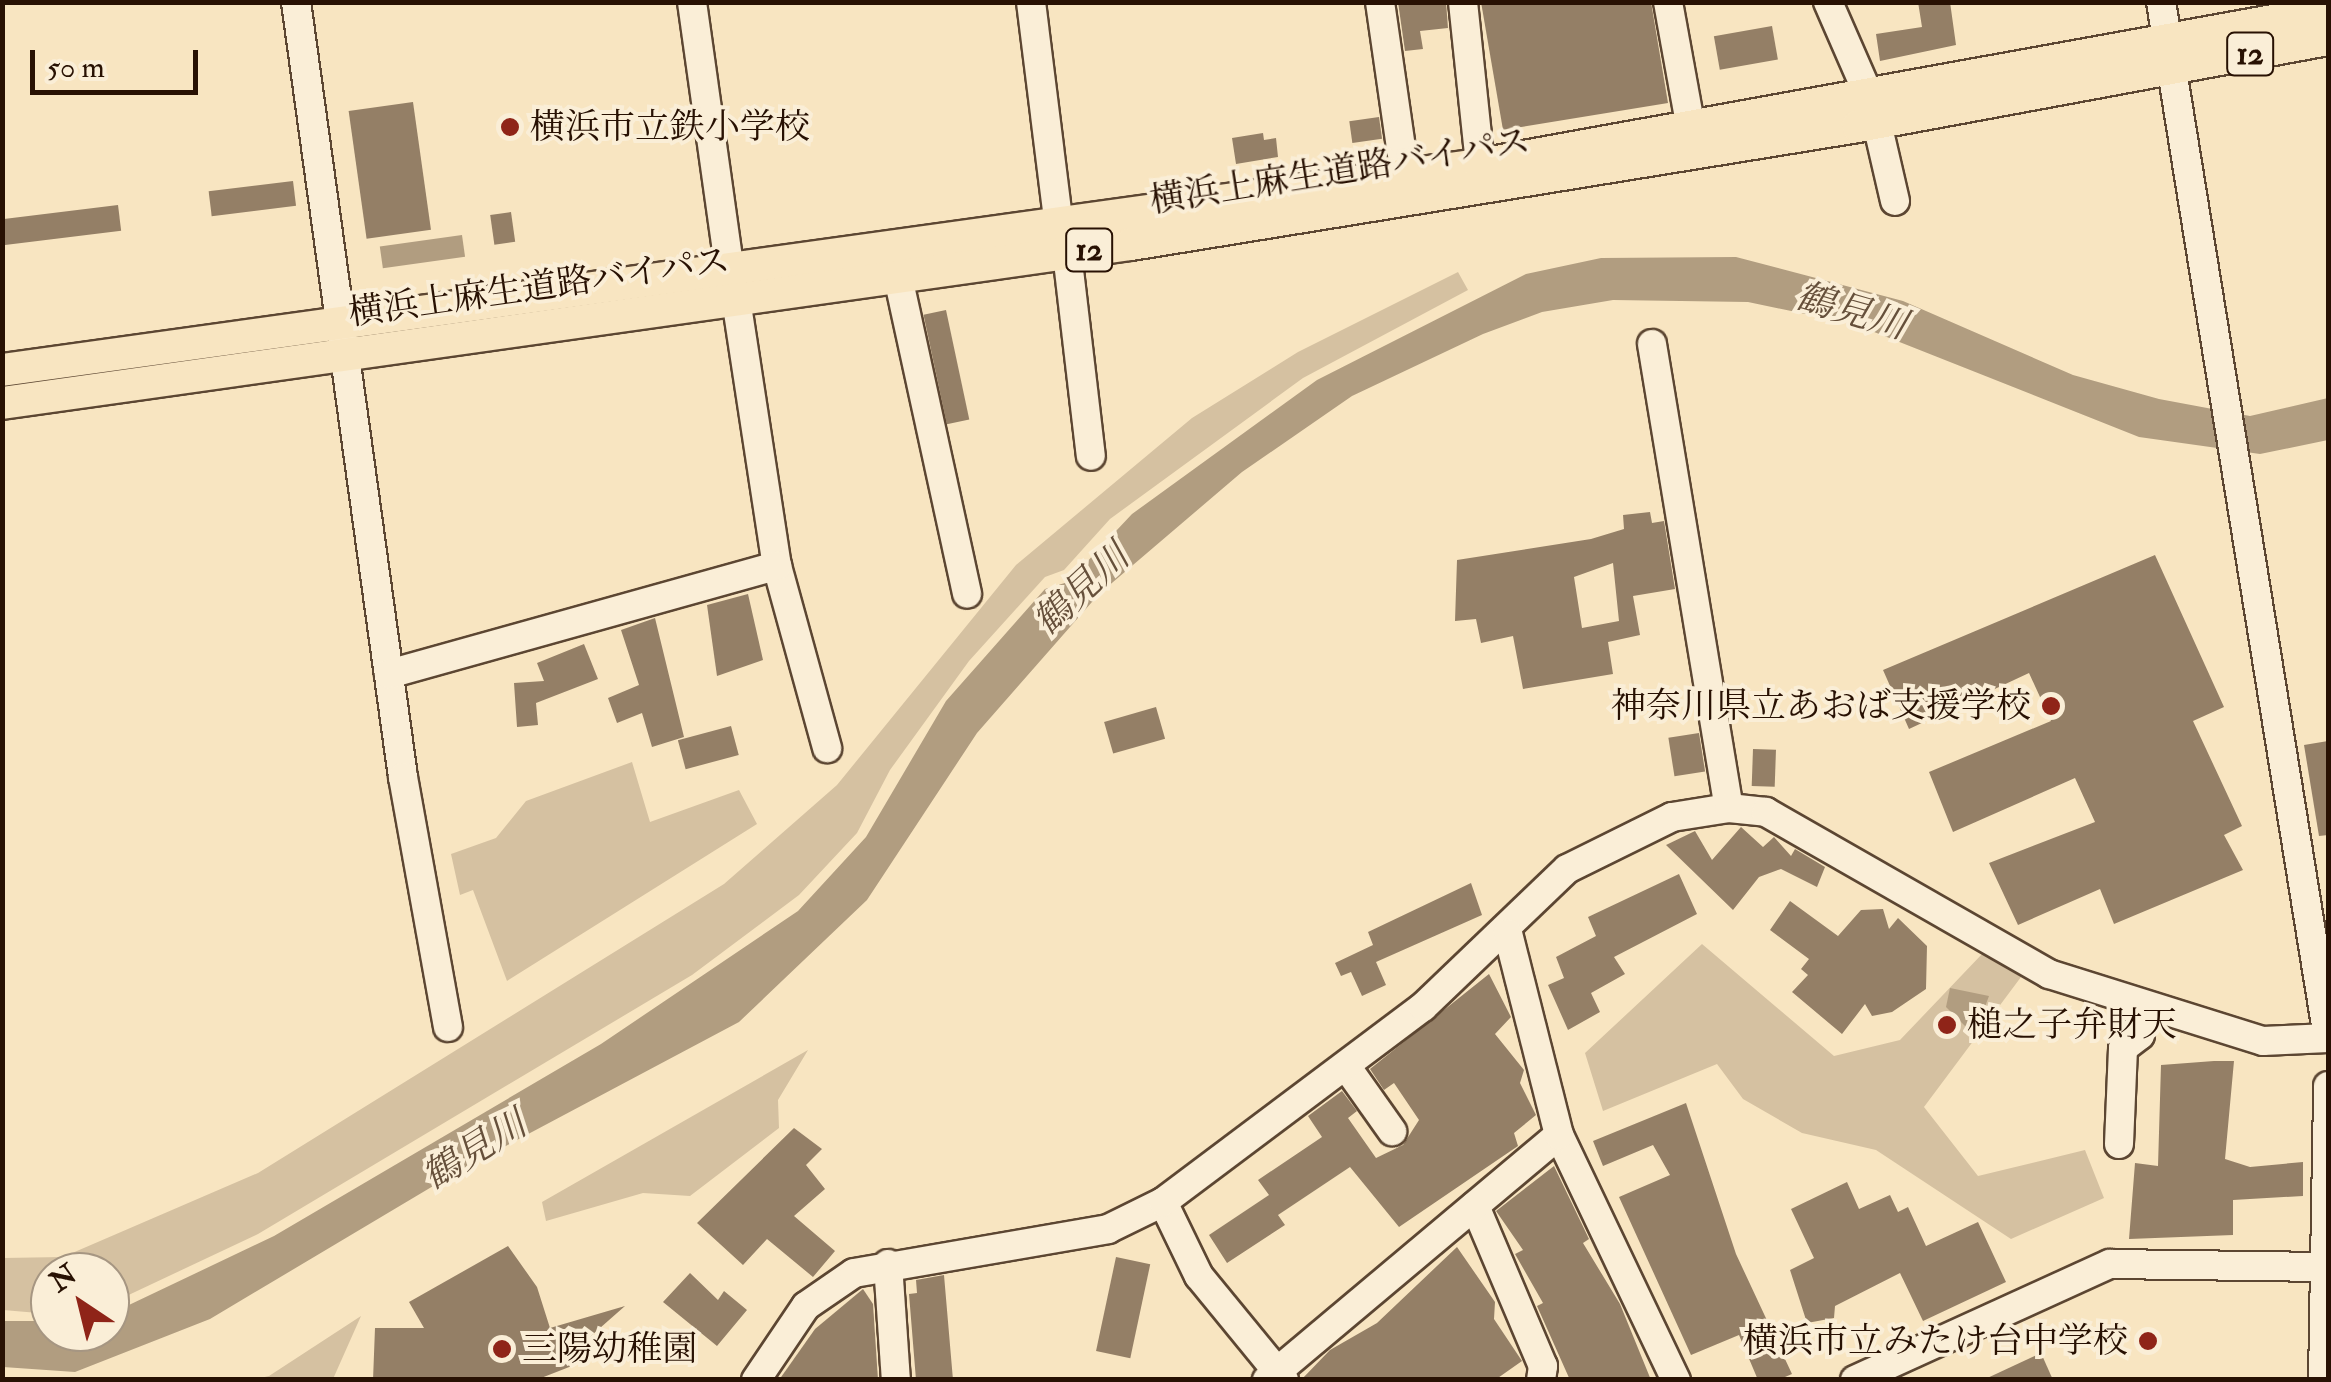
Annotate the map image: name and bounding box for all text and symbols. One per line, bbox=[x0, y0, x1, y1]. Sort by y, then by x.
road number: 12 bbox=[2225, 27, 2275, 81]
scale bar bbox=[35, 30, 202, 92]
text: 50 m bbox=[47, 49, 105, 86]
place label: 横浜市立鉄小学校 bbox=[530, 106, 810, 148]
marker: 横浜市立鉄小学校 bbox=[499, 116, 521, 138]
street label: 横浜上麻生道路バイパス bbox=[1147, 120, 1533, 222]
road number: 12 bbox=[1064, 223, 1114, 277]
street label: 横浜上麻生道路バイパス bbox=[345, 239, 733, 335]
water label: 鶴見川 bbox=[1790, 274, 1912, 350]
water label: 鶴見川 bbox=[1025, 534, 1139, 646]
place label: 神奈川県立あおば支援学校 bbox=[1611, 685, 2031, 727]
marker: 神奈川県立あおば支援学校 bbox=[2040, 695, 2062, 717]
place label: 槌之子弁財天 bbox=[1967, 1004, 2177, 1046]
marker: 槌之子弁財天 bbox=[1936, 1014, 1958, 1036]
water label: 鶴見川 bbox=[415, 1101, 535, 1201]
north arrow bbox=[30, 1252, 130, 1352]
text: N bbox=[43, 1257, 84, 1300]
place label: 横浜市立みたけ台中学校 bbox=[1743, 1320, 2128, 1362]
place label: 三陽幼稚園 bbox=[522, 1328, 697, 1370]
marker: 横浜市立みたけ台中学校 bbox=[2137, 1330, 2159, 1352]
marker: 三陽幼稚園 bbox=[491, 1338, 513, 1360]

